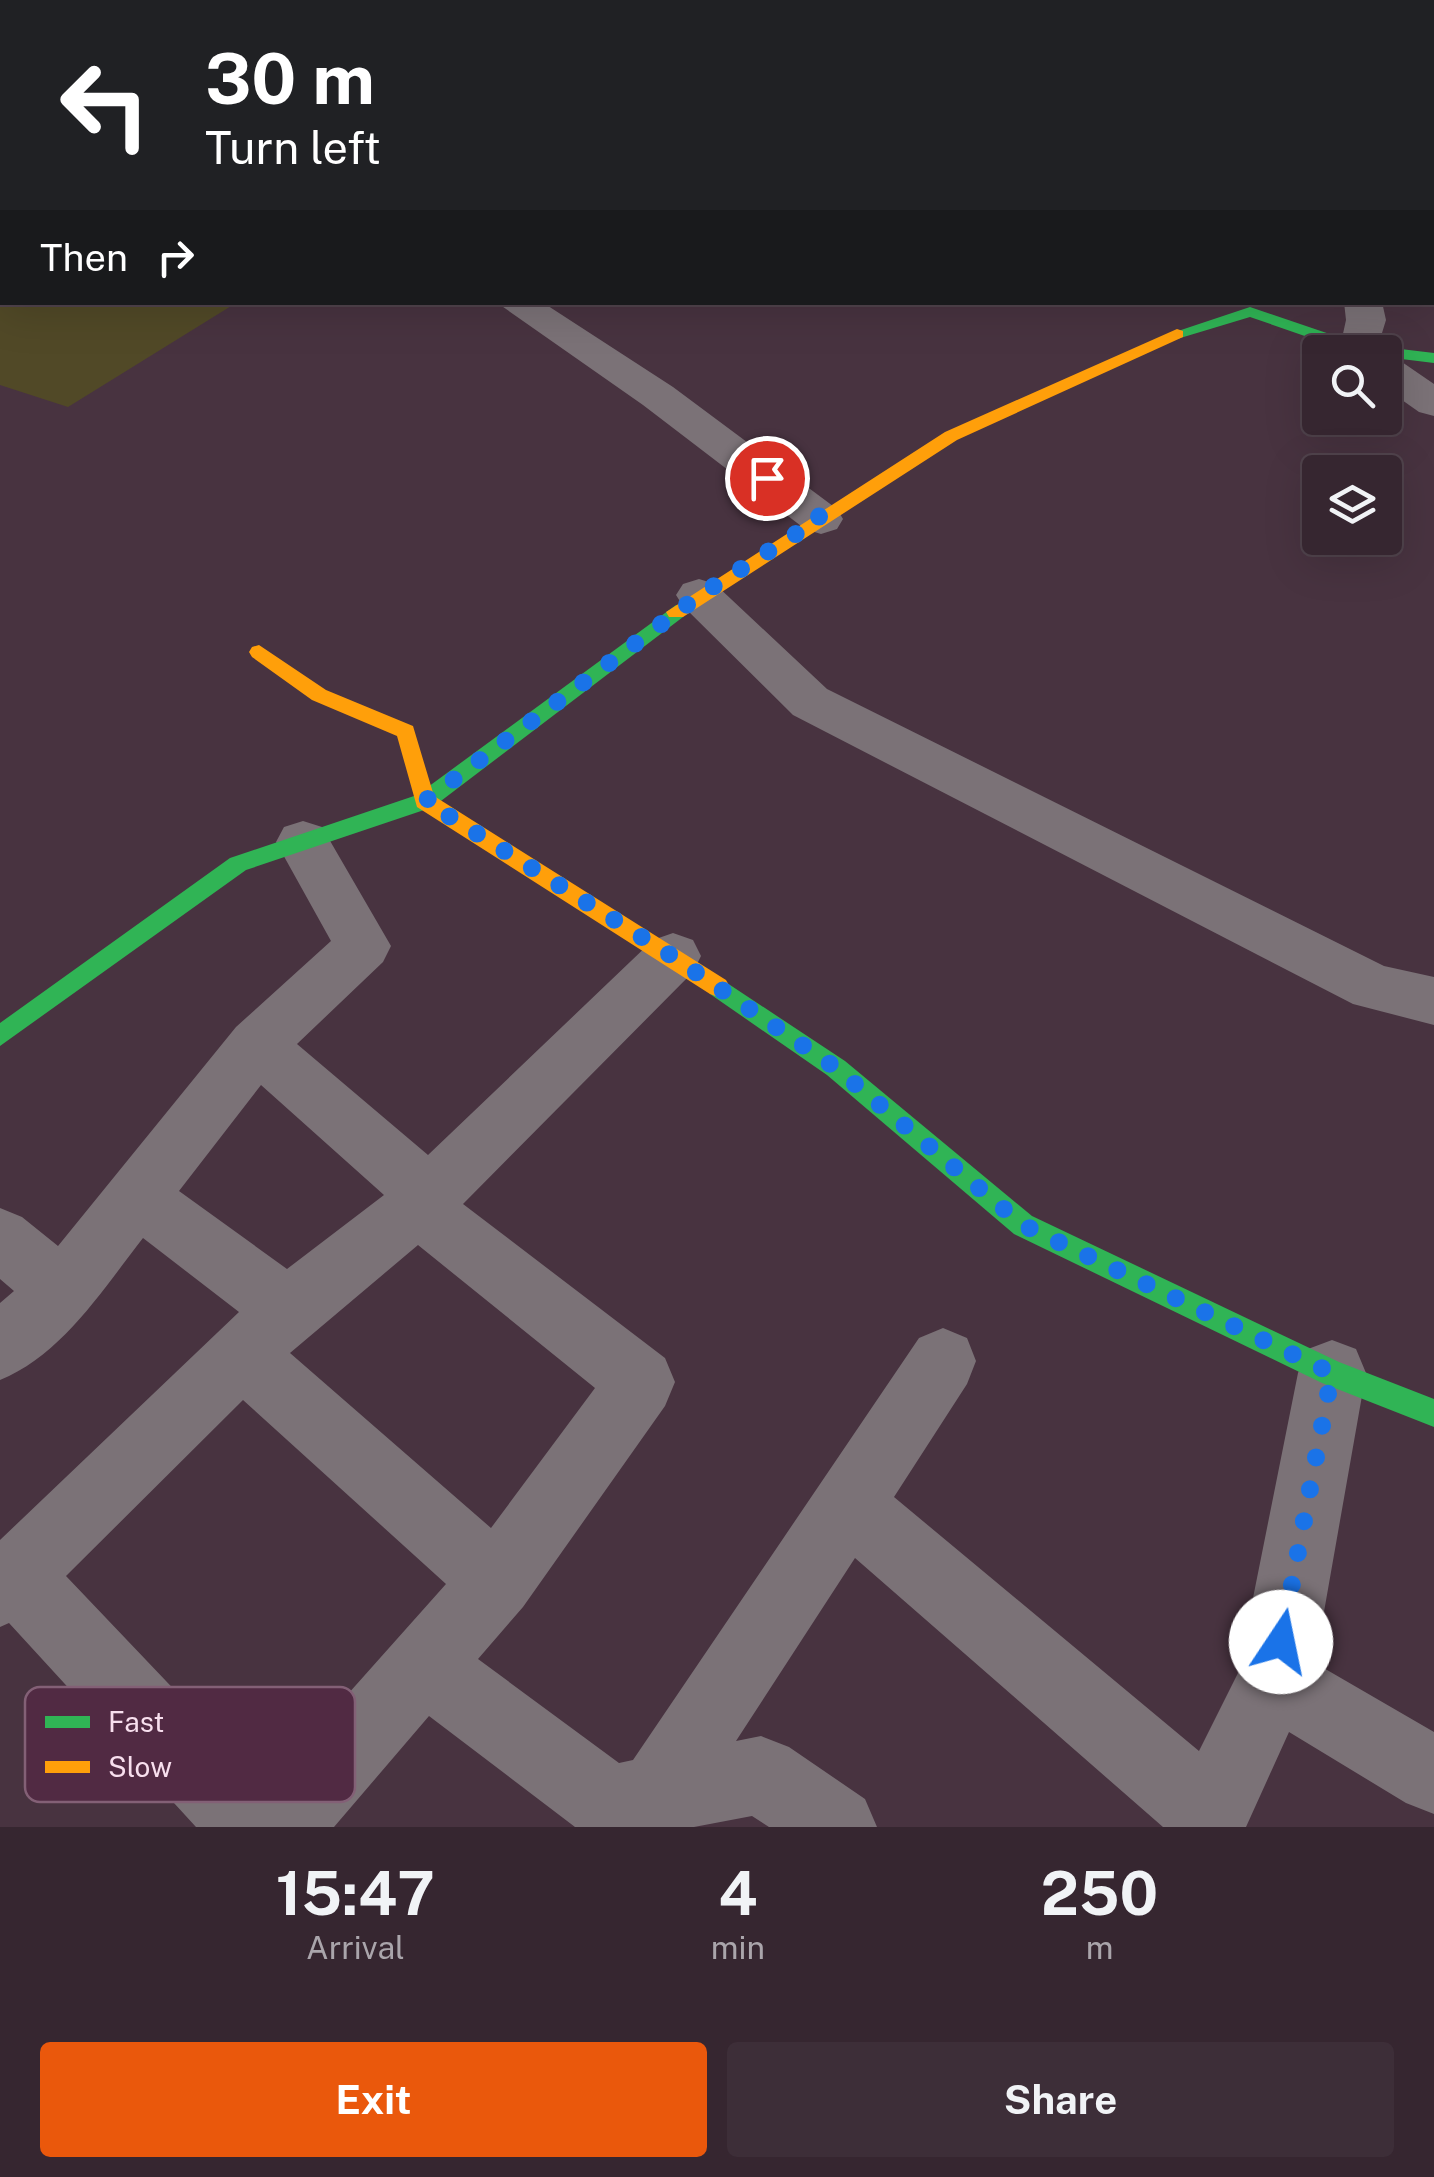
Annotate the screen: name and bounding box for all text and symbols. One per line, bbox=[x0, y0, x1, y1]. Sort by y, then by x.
text: 30 m bbox=[205, 37, 375, 120]
icon: left bbox=[40, 40, 170, 170]
text: Turn left bbox=[205, 121, 381, 174]
icon: right bbox=[148, 230, 203, 285]
text: Then bbox=[40, 235, 128, 280]
map controls bbox=[1302, 335, 1402, 555]
button: search bbox=[1302, 335, 1402, 435]
pin bbox=[725, 436, 810, 521]
icon: arrive bbox=[740, 451, 795, 506]
button: layers bbox=[1302, 455, 1402, 555]
position arrow bbox=[1229, 1590, 1333, 1694]
legend bbox=[25, 1687, 355, 1802]
text: Fast bbox=[108, 1705, 164, 1738]
text: Slow bbox=[108, 1750, 172, 1783]
text: 15:47 bbox=[276, 1858, 435, 1929]
text: 4 bbox=[718, 1858, 758, 1929]
text: 250 bbox=[1041, 1858, 1158, 1929]
text: Arrival bbox=[306, 1929, 405, 1966]
text: min bbox=[711, 1929, 765, 1966]
text: m bbox=[1086, 1929, 1113, 1966]
button: Exit bbox=[40, 2042, 707, 2157]
button: Share bbox=[727, 2042, 1394, 2157]

